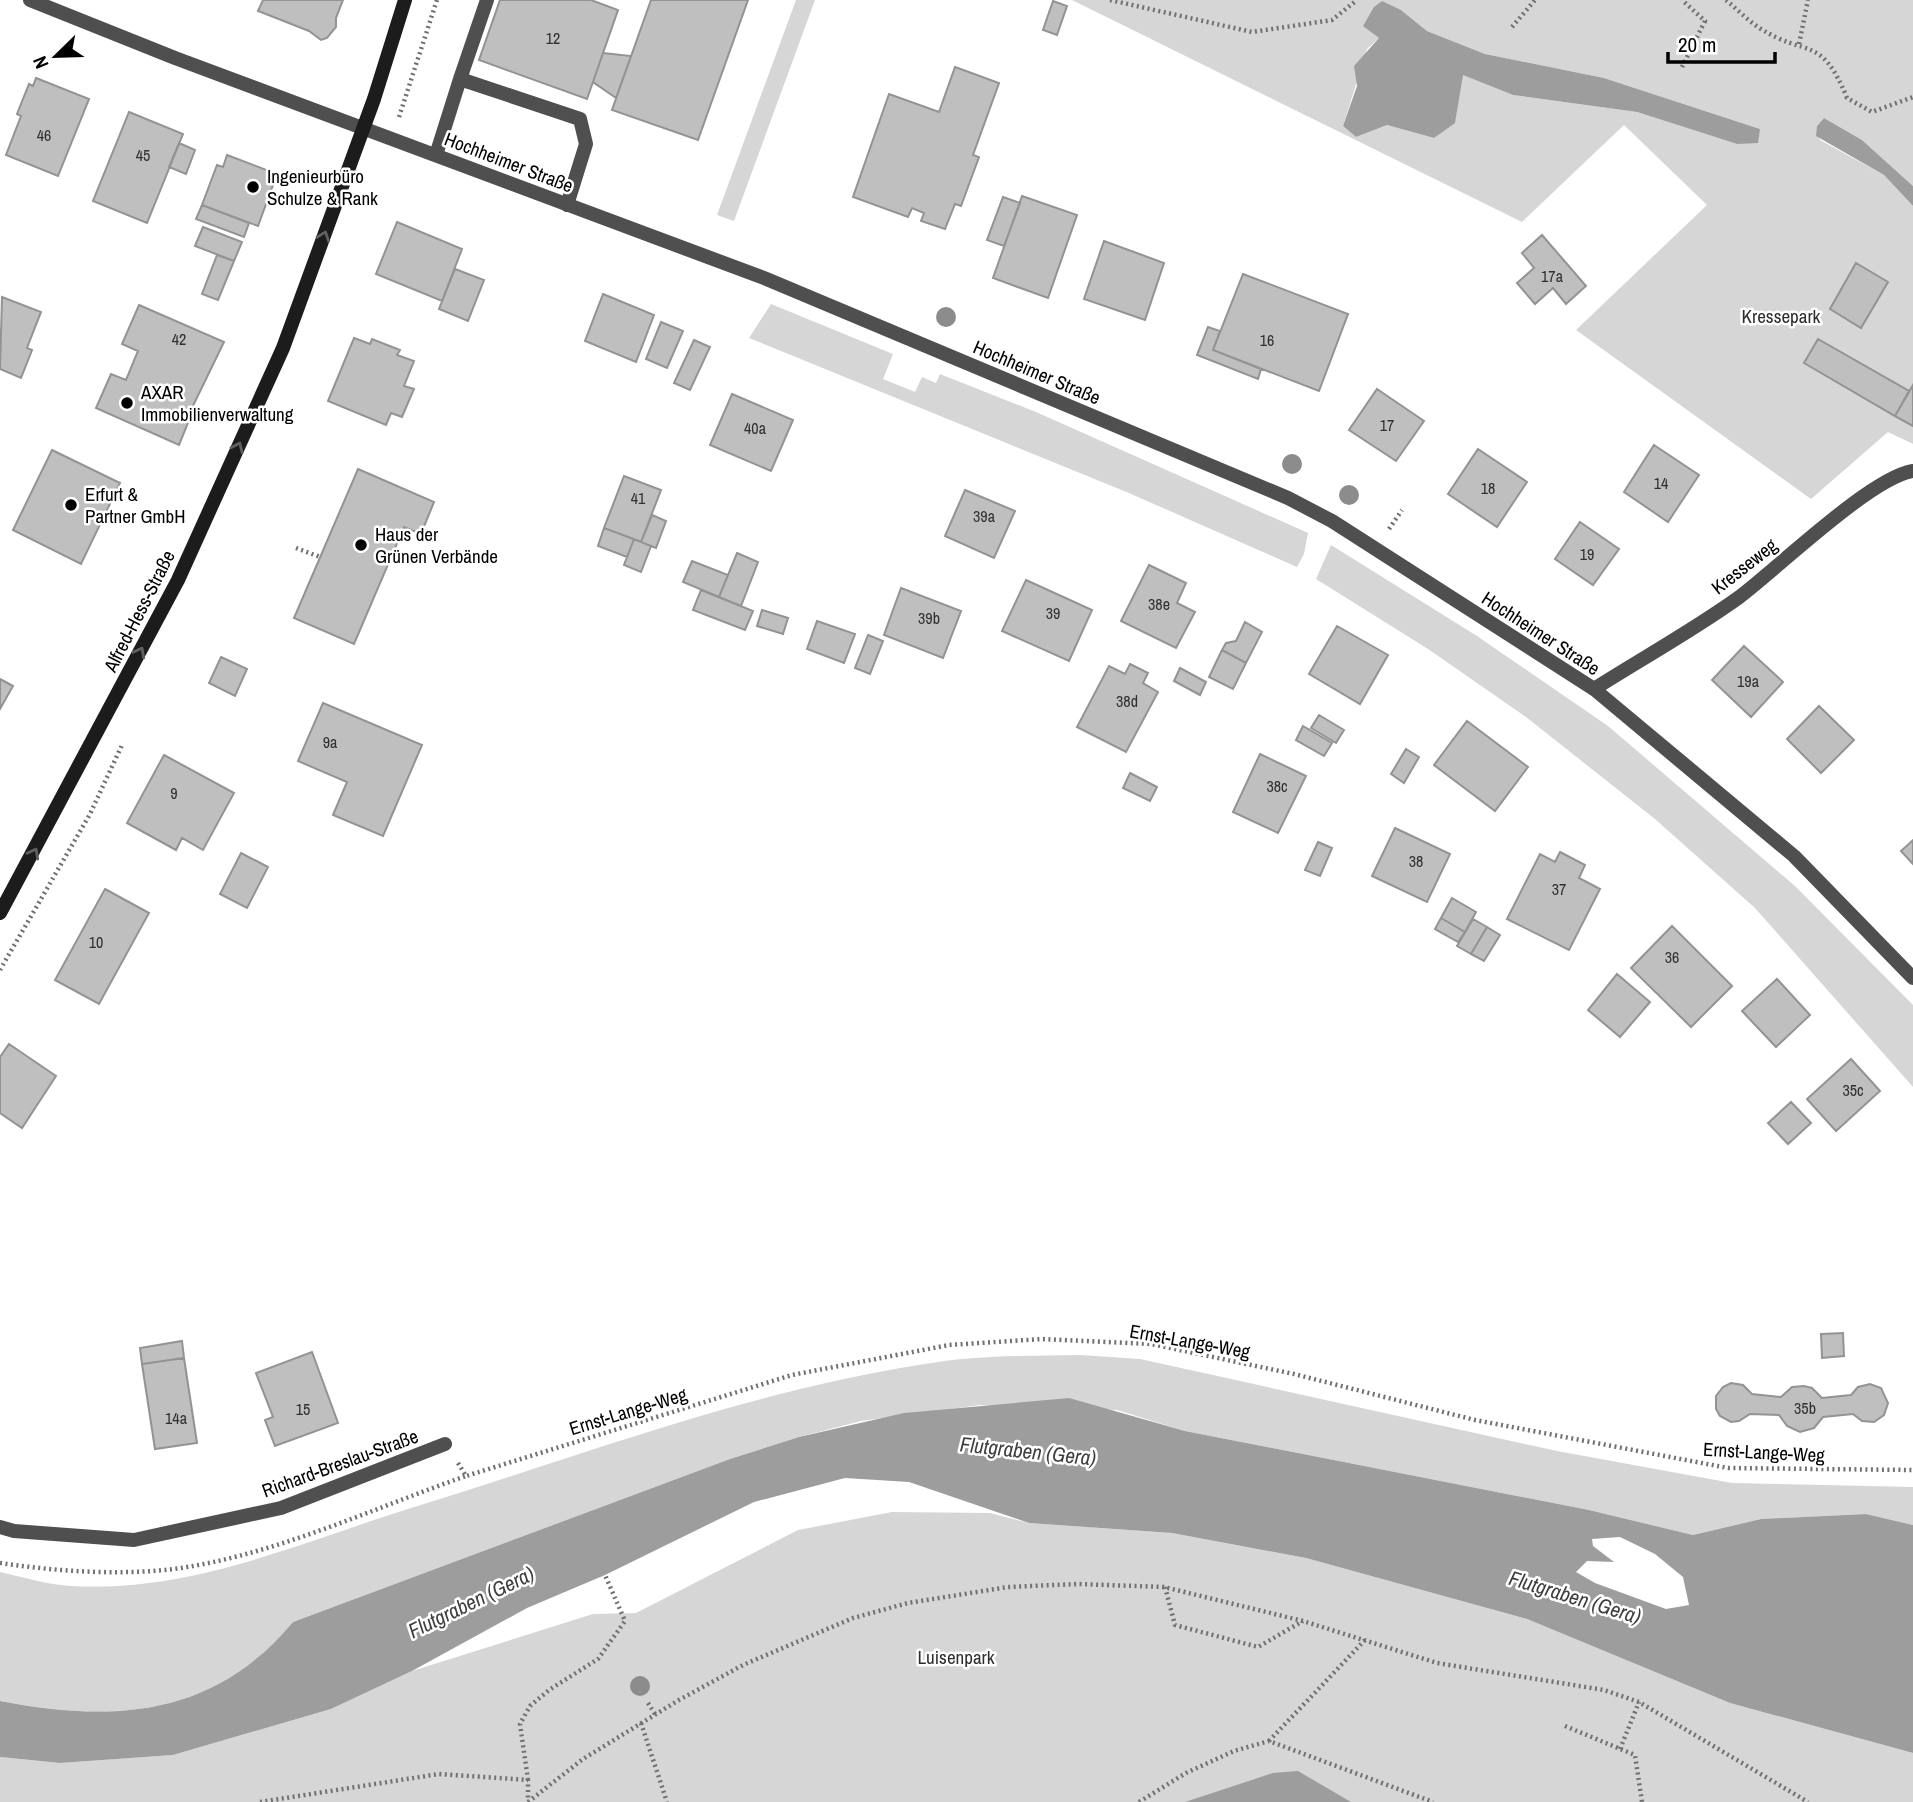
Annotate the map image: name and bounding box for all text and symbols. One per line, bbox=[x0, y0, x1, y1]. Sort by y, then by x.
north arrow bbox=[21, 21, 91, 91]
scale bar bbox=[1668, 21, 1775, 65]
house number: 12 bbox=[546, 27, 560, 49]
text: 20 m bbox=[1678, 30, 1716, 59]
text: N bbox=[26, 52, 55, 73]
house number: 46 bbox=[37, 124, 51, 146]
street label: Hochheimer Straße bbox=[441, 126, 577, 198]
house number: 45 bbox=[136, 144, 150, 166]
place label: Ingenieurbüro Schulze & Rank bbox=[267, 163, 378, 211]
marker: Ingenieurbüro Schulze & Rank bbox=[245, 179, 261, 195]
one-way arrow bbox=[315, 231, 329, 243]
house number: 17a bbox=[1541, 265, 1564, 287]
park label: Kressepark bbox=[1742, 303, 1821, 329]
house number: 42 bbox=[172, 328, 186, 350]
house number: 16 bbox=[1260, 329, 1274, 351]
street label: Hochheimer Straße bbox=[969, 333, 1105, 411]
place label: AXAR Immobilienverwaltung bbox=[140, 379, 294, 427]
marker: AXAR Immobilienverwaltung bbox=[119, 395, 135, 411]
house number: 17 bbox=[1380, 414, 1394, 436]
house number: 40a bbox=[744, 417, 767, 439]
one-way arrow bbox=[230, 442, 244, 454]
house number: 14 bbox=[1654, 472, 1668, 494]
house number: 18 bbox=[1481, 477, 1495, 499]
place label: Erfurt & Partner GmbH bbox=[85, 481, 185, 529]
house number: 41 bbox=[631, 487, 646, 509]
marker: Erfurt & Partner GmbH bbox=[63, 497, 79, 513]
house number: 39a bbox=[973, 505, 996, 527]
place label: Haus der Grünen Verbände bbox=[375, 521, 498, 569]
street label: Kresseweg bbox=[1706, 532, 1783, 600]
marker: Haus der Grünen Verbände bbox=[353, 537, 369, 553]
house number: 19 bbox=[1580, 543, 1594, 565]
street label: Alfred-Hess-Straße bbox=[97, 546, 181, 677]
street label: Hochheimer Straße bbox=[1477, 585, 1605, 681]
house number: 38e bbox=[1148, 593, 1170, 615]
house number: 39 bbox=[1046, 602, 1060, 624]
house number: 39b bbox=[918, 607, 940, 629]
one-way arrow bbox=[132, 647, 145, 659]
house number: 19a bbox=[1737, 670, 1760, 692]
house number: 38d bbox=[1116, 690, 1138, 712]
house number: 9a bbox=[323, 731, 338, 753]
house number: 38c bbox=[1266, 775, 1288, 797]
house number: 9 bbox=[170, 782, 178, 804]
one-way arrow bbox=[25, 848, 39, 860]
house number: 38 bbox=[1409, 850, 1423, 872]
house number: 37 bbox=[1552, 878, 1566, 900]
house number: 10 bbox=[89, 931, 103, 953]
house number: 36 bbox=[1665, 946, 1679, 968]
house number: 35c bbox=[1842, 1079, 1864, 1101]
street label: Ernst-Lange-Weg bbox=[1128, 1318, 1253, 1364]
street label: Ernst-Lange-Weg bbox=[566, 1381, 690, 1441]
house number: 35b bbox=[1794, 1397, 1816, 1419]
house number: 15 bbox=[296, 1398, 310, 1420]
house number: 14a bbox=[165, 1407, 188, 1429]
street label: Richard-Breslau-Straße bbox=[258, 1423, 422, 1503]
water label: Flutgraben (Gera) bbox=[958, 1429, 1098, 1473]
street label: Ernst-Lange-Weg bbox=[1702, 1436, 1826, 1468]
water label: Flutgraben (Gera) bbox=[403, 1559, 539, 1645]
water label: Flutgraben (Gera) bbox=[1505, 1563, 1645, 1631]
park label: Luisenpark bbox=[917, 1644, 995, 1670]

